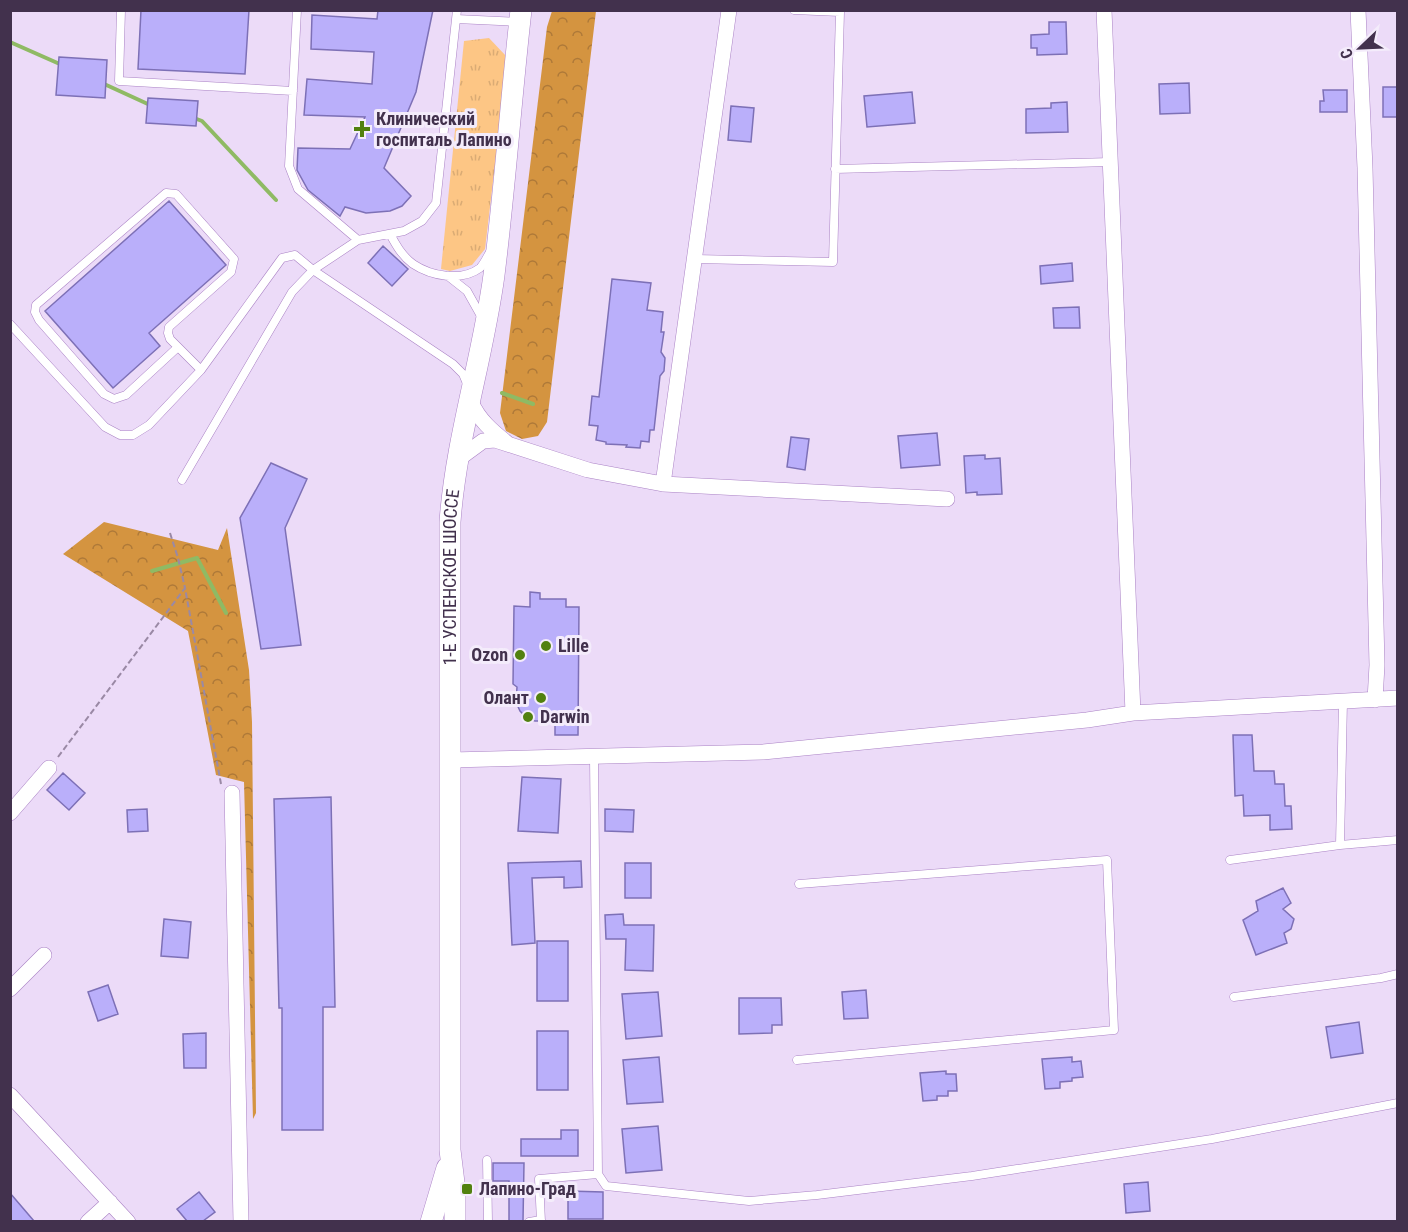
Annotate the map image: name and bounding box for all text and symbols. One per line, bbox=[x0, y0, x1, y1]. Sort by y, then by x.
north arrow bbox=[1330, 18, 1390, 78]
text: С bbox=[1336, 46, 1357, 62]
place label: Клинический госпиталь Лапино bbox=[376, 108, 512, 150]
marker: Клинический госпиталь Лапино bbox=[353, 120, 371, 138]
street label: 1-Е УСПЕНСКОЕ ШОССЕ bbox=[439, 488, 463, 666]
place label: Lille bbox=[558, 635, 589, 656]
marker: Lille bbox=[539, 639, 553, 653]
place label: Ozon bbox=[471, 644, 508, 665]
marker: Ozon bbox=[513, 648, 527, 662]
place label: Олант bbox=[483, 687, 529, 708]
marker: Олант bbox=[534, 691, 548, 705]
place label: Darwin bbox=[540, 706, 590, 727]
marker: Darwin bbox=[521, 710, 535, 724]
place label: Лапино-Град bbox=[479, 1178, 576, 1199]
marker: Лапино-Град bbox=[460, 1182, 474, 1196]

